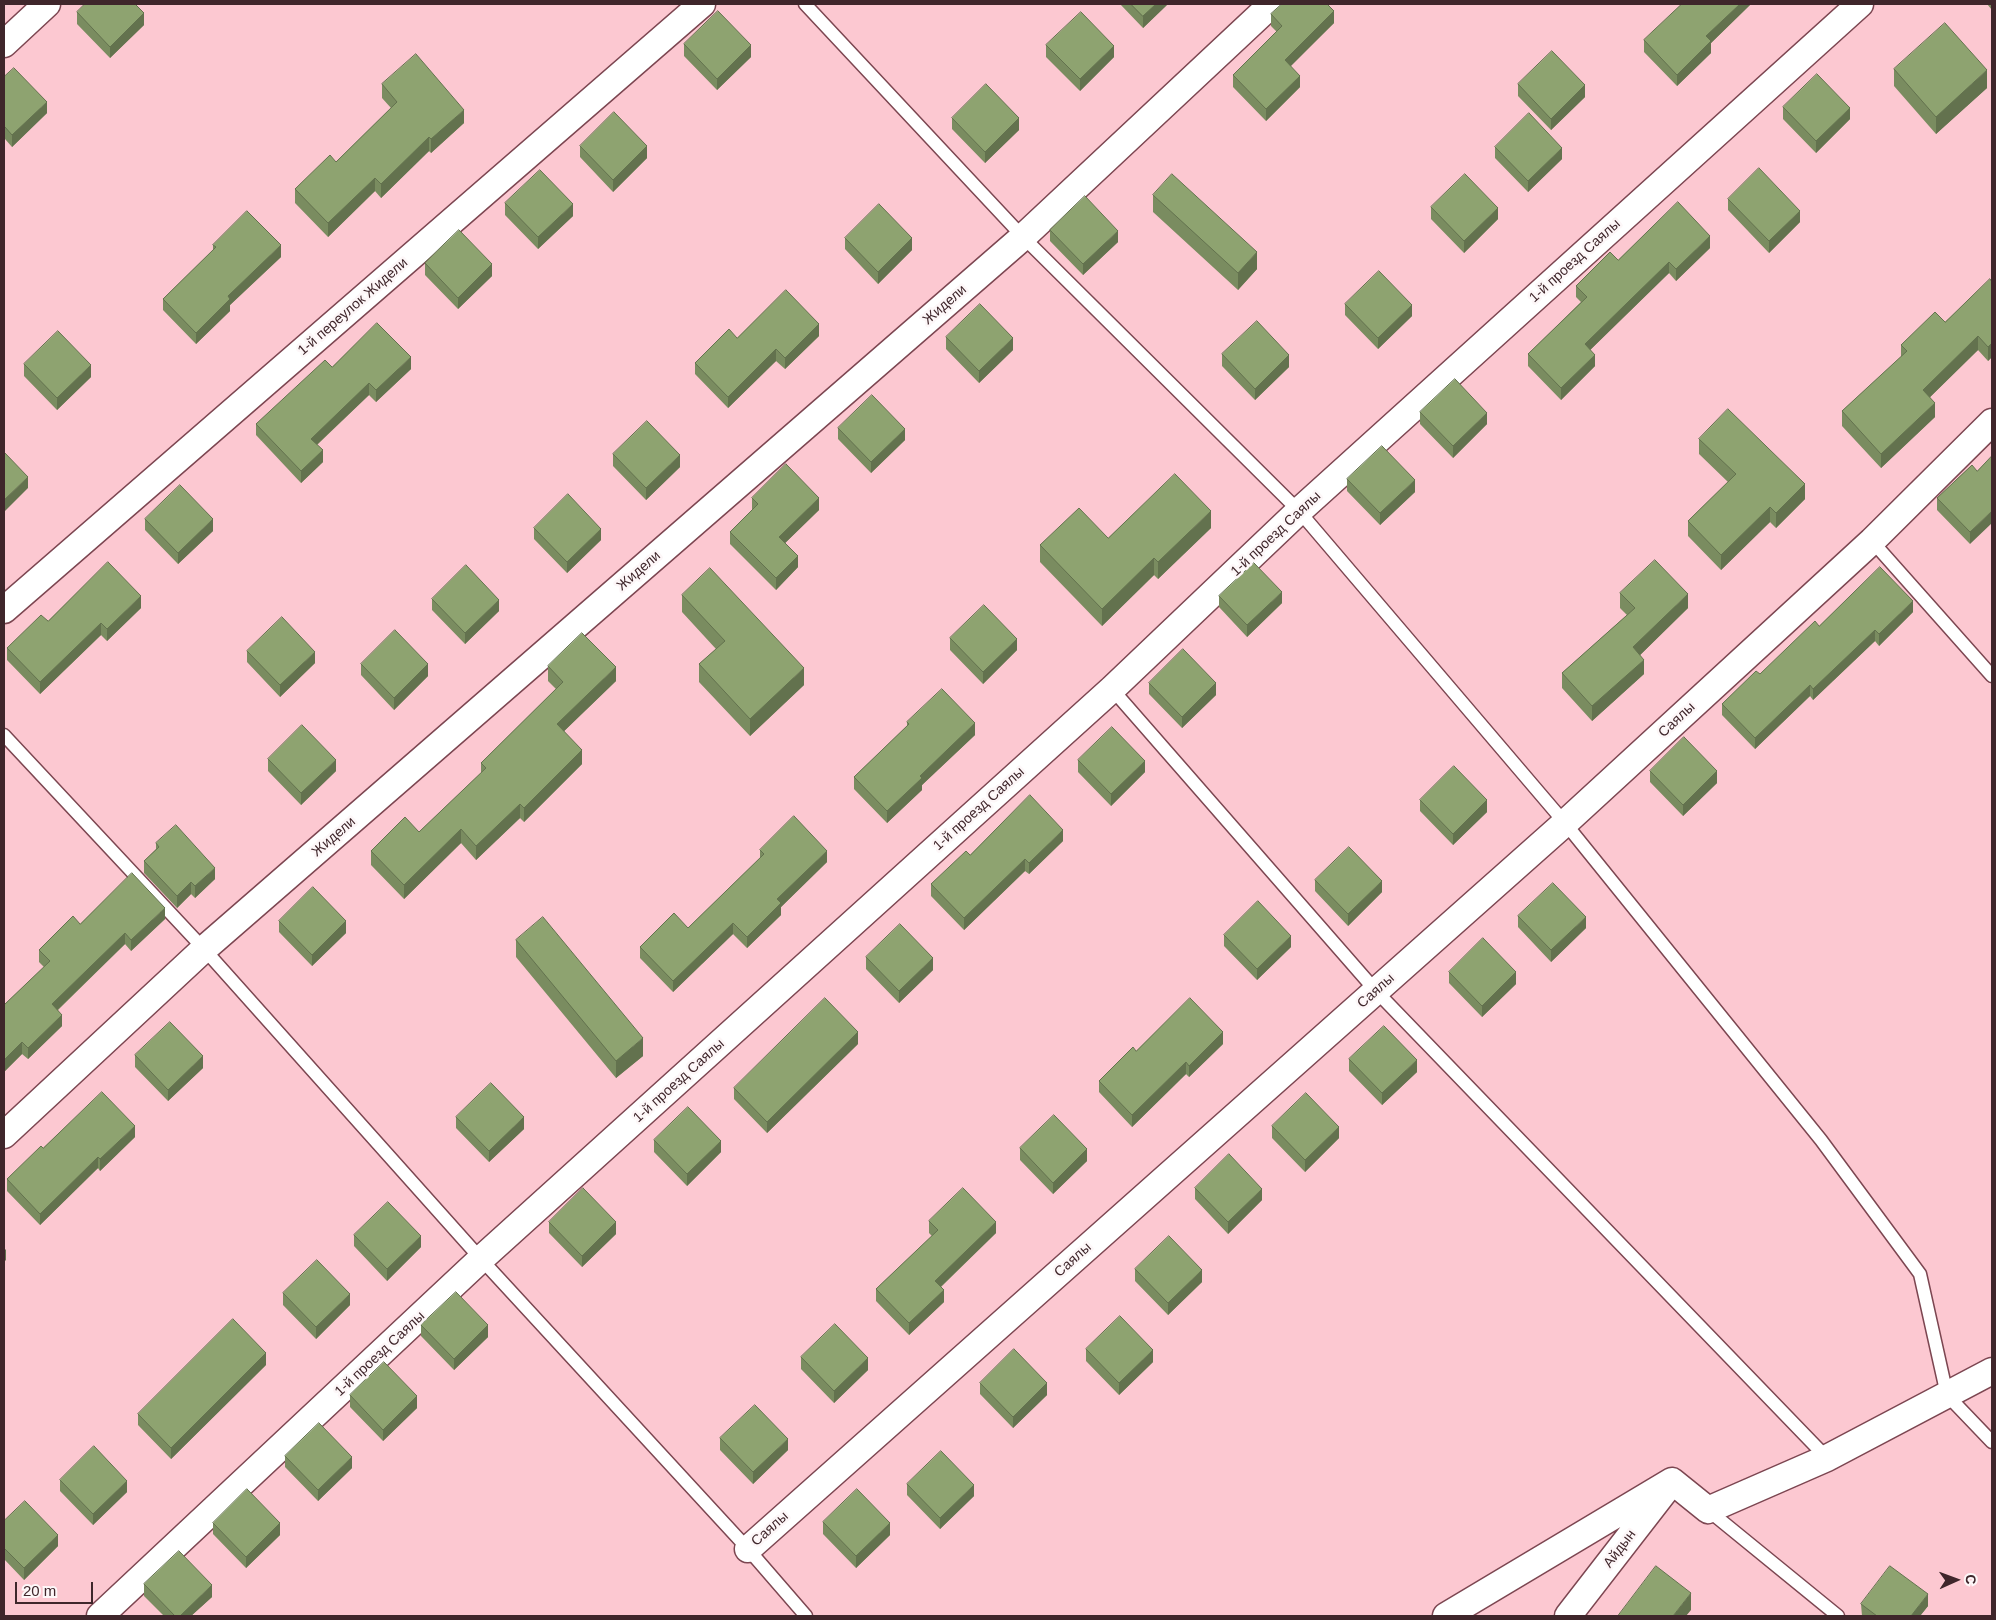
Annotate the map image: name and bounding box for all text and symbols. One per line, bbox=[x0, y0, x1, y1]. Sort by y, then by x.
street label: 1-й проезд Саялы bbox=[1526, 216, 1624, 306]
street label: 1-й переулок Жидели bbox=[295, 255, 411, 359]
street label: Жидели bbox=[920, 282, 970, 328]
street label: 1-й проезд Саялы bbox=[1228, 488, 1324, 580]
street label: Жидели bbox=[614, 548, 664, 594]
street label: Саялы bbox=[1655, 699, 1699, 741]
street label: 1-й проезд Саялы bbox=[930, 764, 1028, 854]
street label: Жидели bbox=[309, 814, 359, 860]
street label: Саялы bbox=[1354, 970, 1398, 1012]
street label: 1-й проезд Саялы bbox=[630, 1036, 728, 1126]
street label: Саялы bbox=[1051, 1239, 1095, 1281]
street label: 1-й проезд Саялы bbox=[332, 1308, 428, 1400]
street label: Саялы bbox=[748, 1508, 792, 1550]
street label: Айдын bbox=[1600, 1527, 1640, 1571]
north arrow bbox=[1931, 1555, 1981, 1605]
scale bar bbox=[18, 1572, 95, 1604]
text: С bbox=[1963, 1574, 1979, 1585]
text: 20 m bbox=[23, 1582, 56, 1599]

